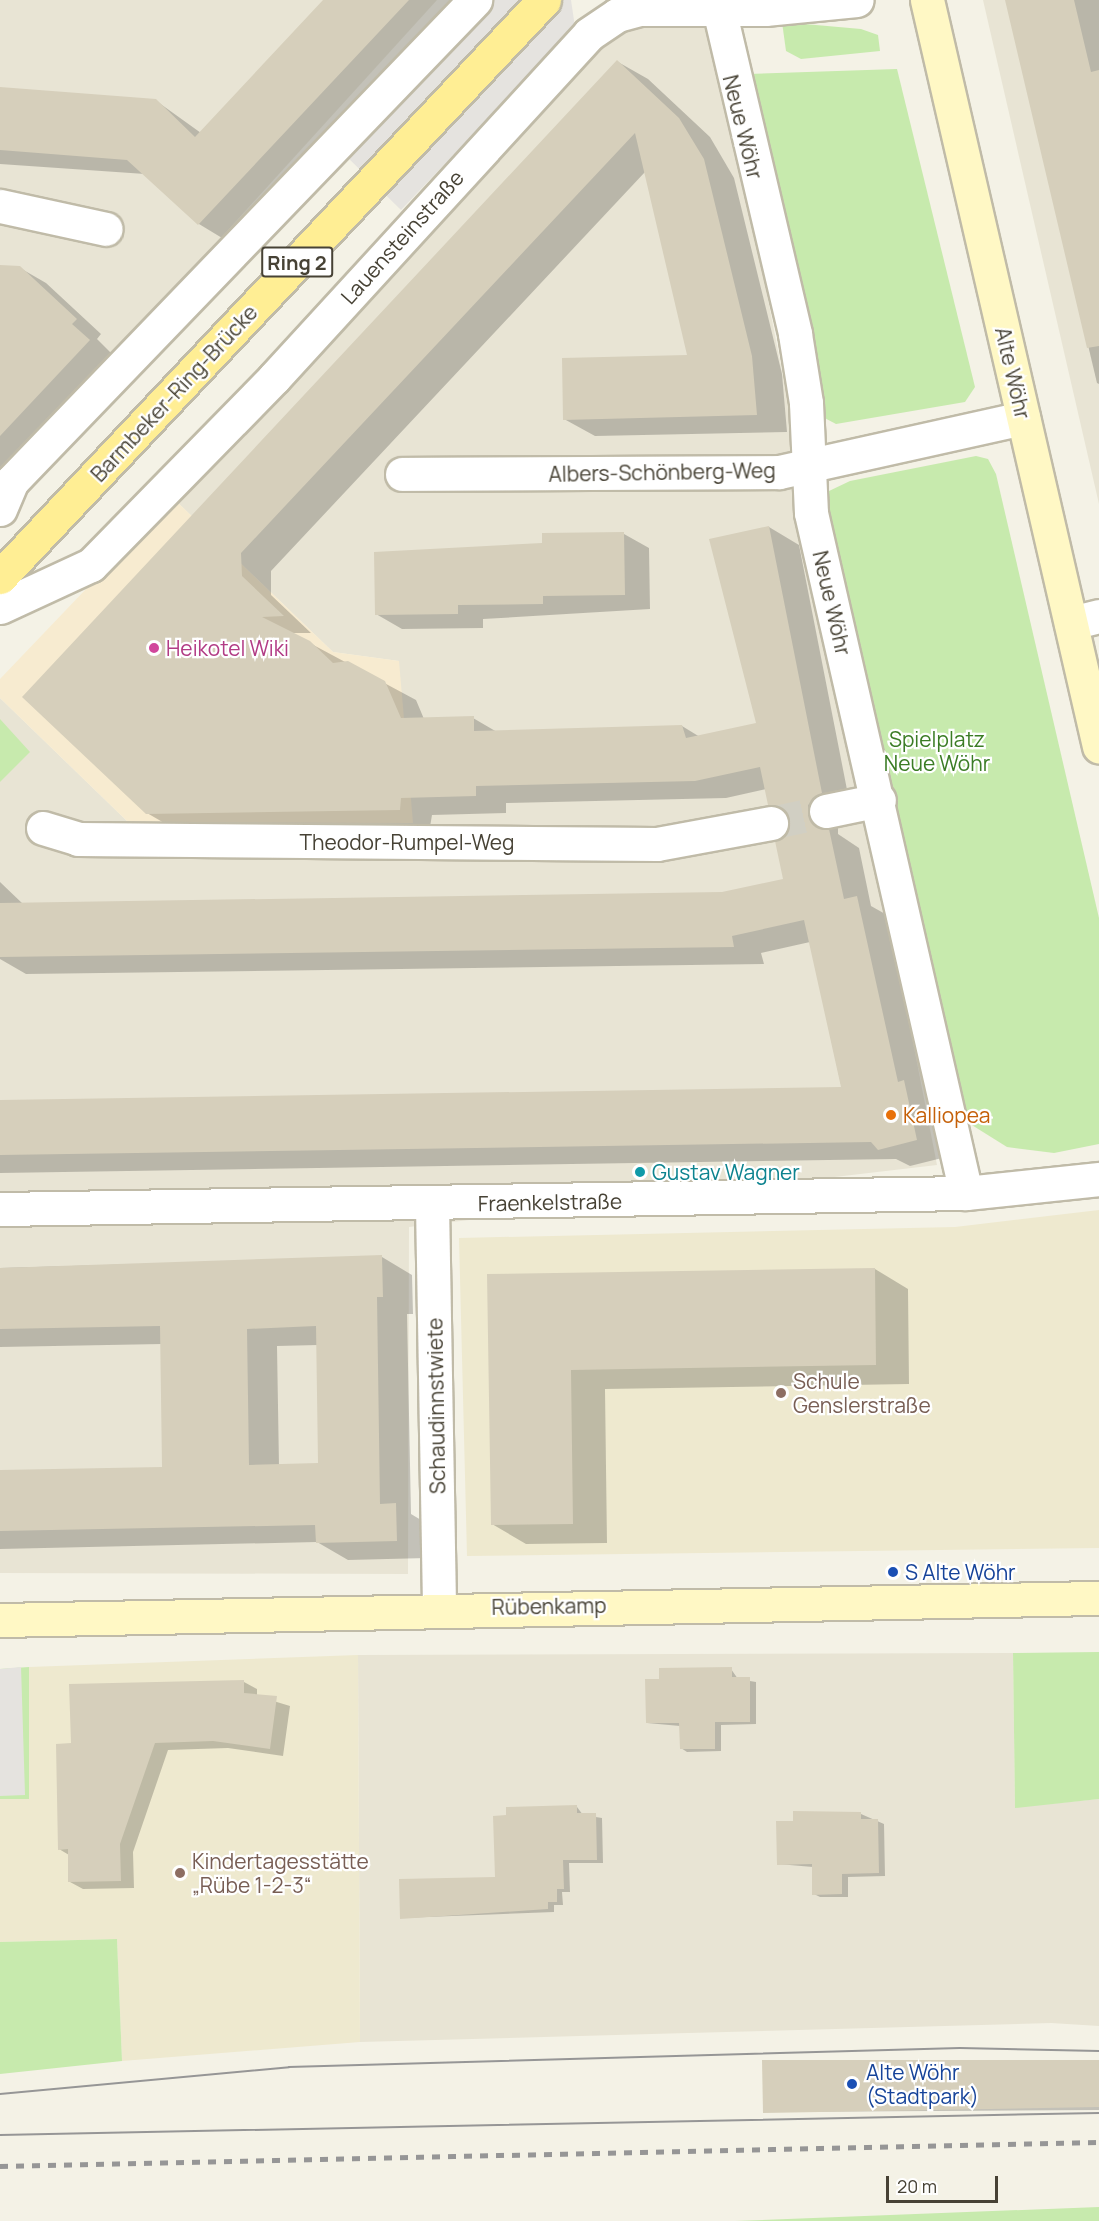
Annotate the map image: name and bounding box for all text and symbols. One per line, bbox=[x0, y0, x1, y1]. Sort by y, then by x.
street label: Neue Wöhr bbox=[718, 72, 768, 182]
street label: Lauensteinstraße bbox=[335, 165, 469, 309]
road number: Ring 2 bbox=[261, 245, 333, 279]
street label: Barmbeker-Ring-Brücke bbox=[86, 299, 262, 487]
street label: Alte Wöhr bbox=[990, 325, 1036, 421]
street label: Albers-Schönberg-Weg bbox=[548, 457, 776, 487]
street label: Neue Wöhr bbox=[808, 548, 856, 658]
place label: Heikotel Wiki bbox=[166, 635, 289, 661]
marker: Heikotel Wiki bbox=[147, 641, 161, 655]
park label: Spielplatz Neue Wöhr bbox=[884, 726, 990, 776]
street label: Theodor-Rumpel-Weg bbox=[299, 829, 515, 855]
place label: Kalliopea bbox=[903, 1102, 990, 1128]
marker: Kalliopea bbox=[884, 1108, 898, 1122]
place label: Gustav Wagner bbox=[652, 1159, 800, 1185]
marker: Gustav Wagner bbox=[633, 1165, 647, 1179]
street label: Fraenkelstraße bbox=[478, 1188, 622, 1216]
street label: Schaudinnstwiete bbox=[422, 1318, 450, 1494]
place label: Schule Genslerstraße bbox=[793, 1368, 931, 1418]
marker: Schule Genslerstraße bbox=[774, 1386, 788, 1400]
place label: S Alte Wöhr bbox=[905, 1559, 1016, 1585]
marker: S Alte Wöhr bbox=[886, 1565, 900, 1579]
street label: Rübenkamp bbox=[491, 1592, 607, 1620]
place label: Kindertagesstätte „Rübe 1-2-3“ bbox=[192, 1848, 369, 1898]
marker: Kindertagesstätte „Rübe 1-2-3“ bbox=[173, 1866, 187, 1880]
place label: Alte Wöhr (Stadtpark) bbox=[866, 2059, 979, 2109]
marker: Alte Wöhr (Stadtpark) bbox=[843, 2075, 861, 2093]
scale bar bbox=[889, 2164, 1002, 2202]
text: 20 m bbox=[897, 2174, 937, 2198]

